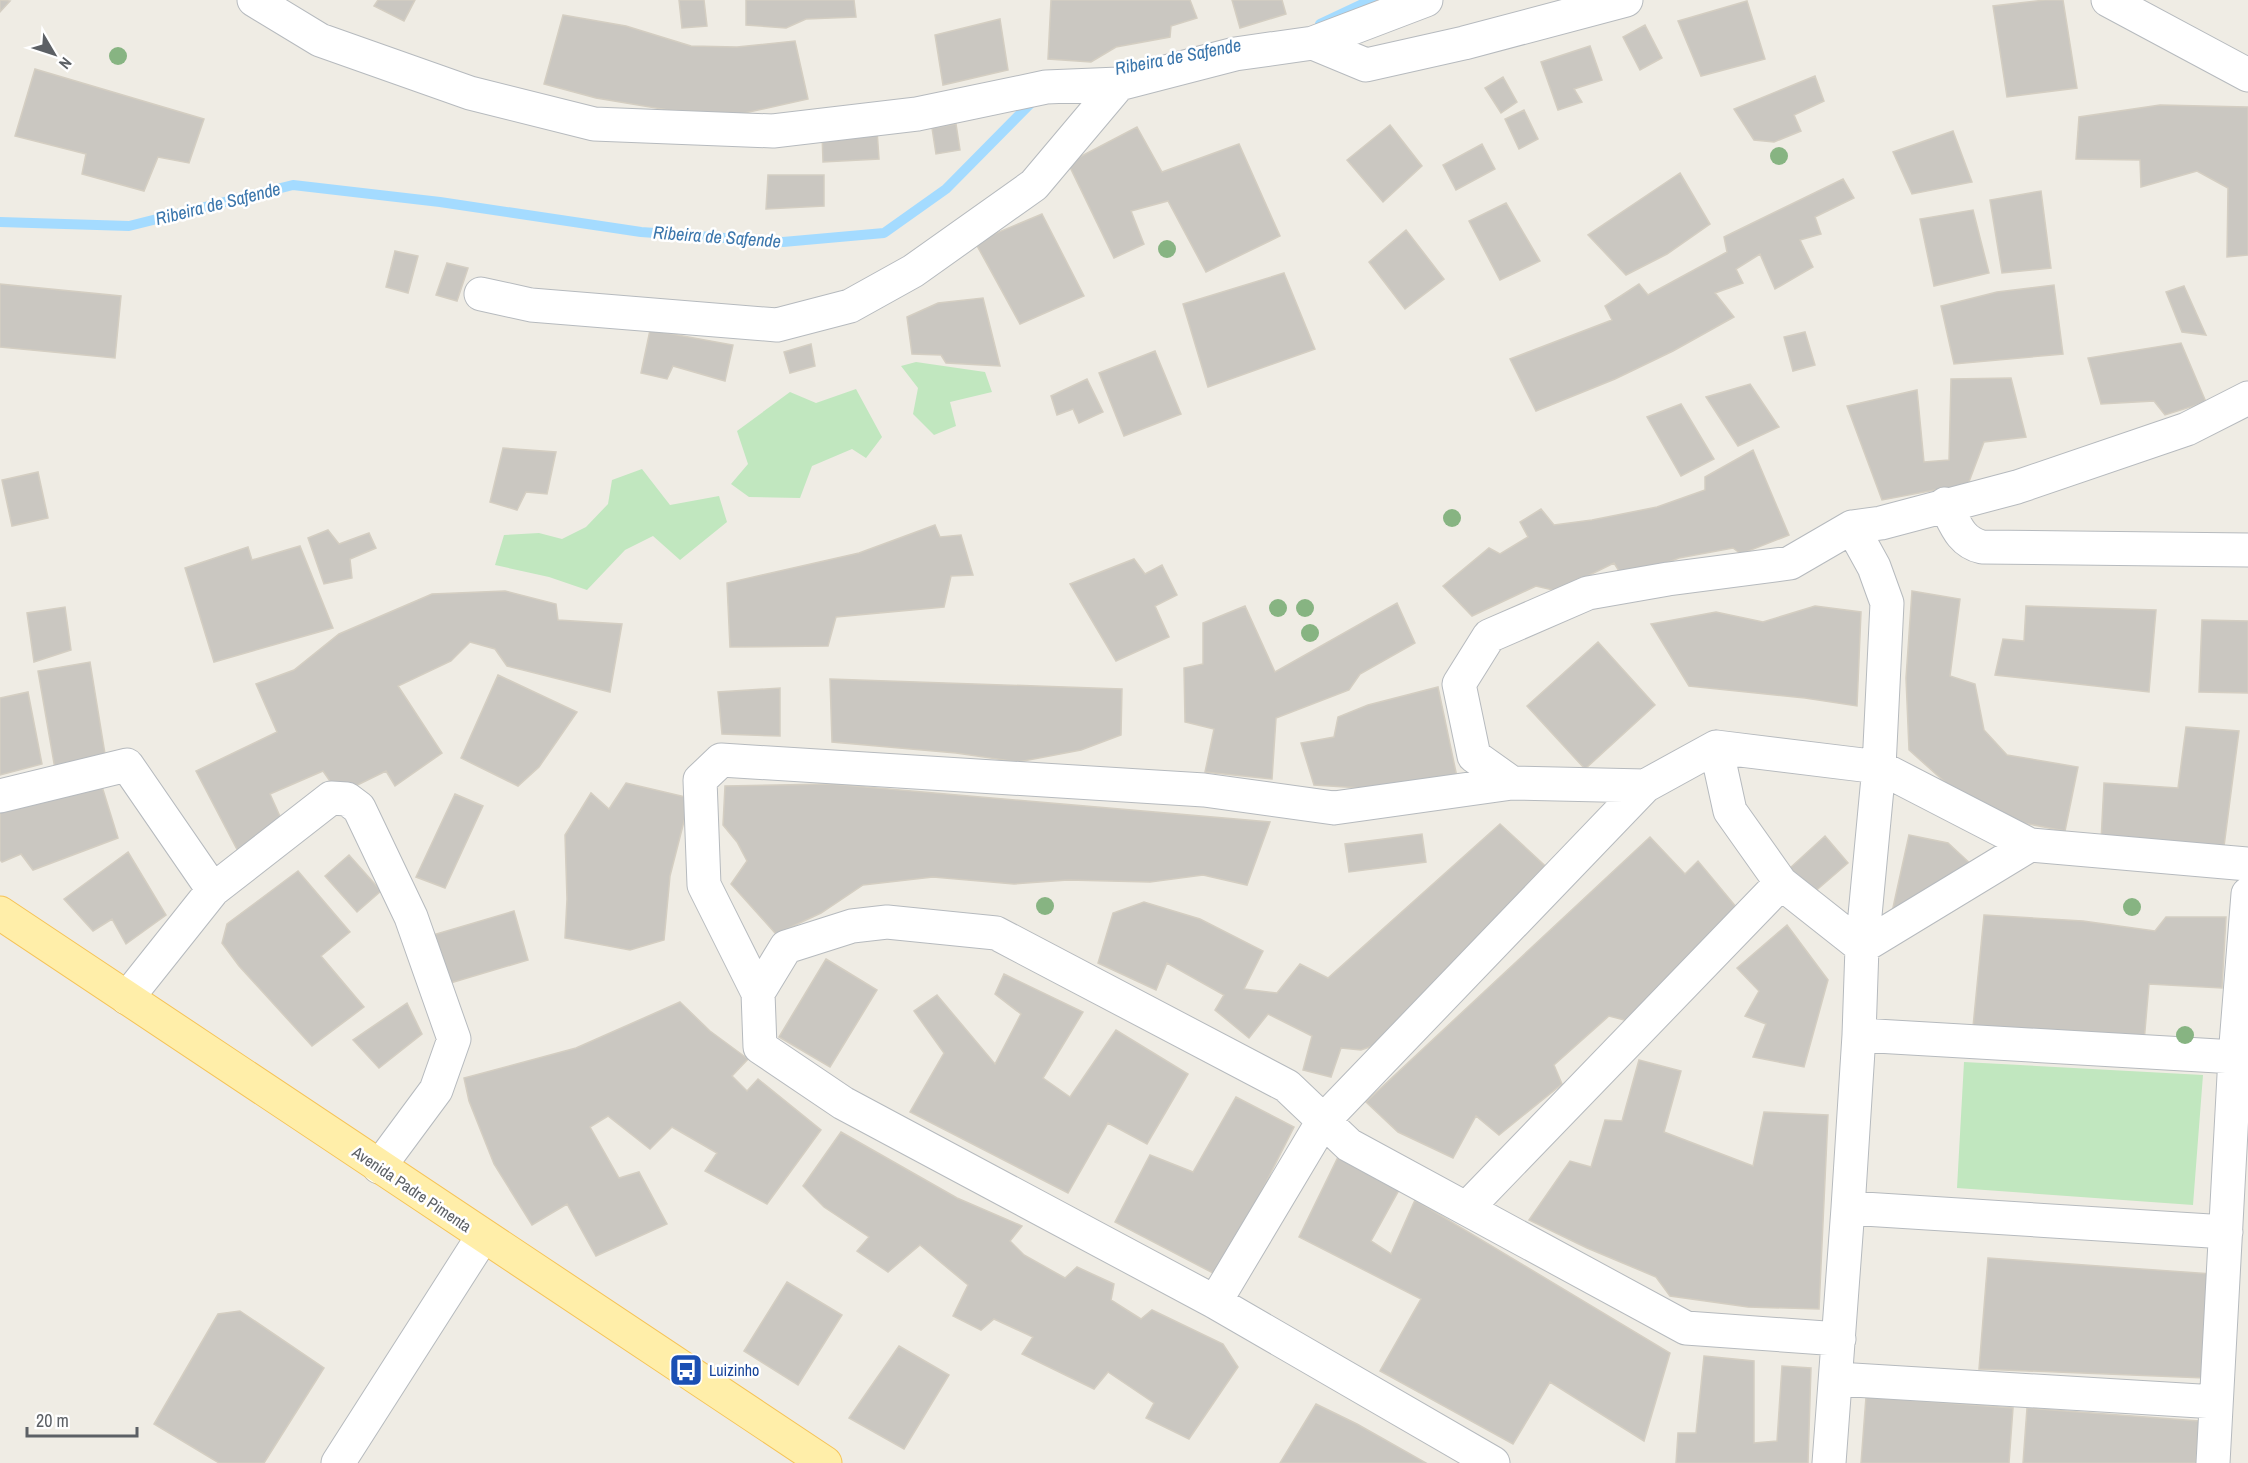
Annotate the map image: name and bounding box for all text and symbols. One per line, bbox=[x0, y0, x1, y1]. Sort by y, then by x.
north arrow bbox=[24, 24, 84, 84]
water label: Ribeira de Safende bbox=[1113, 32, 1243, 81]
text: N bbox=[54, 53, 77, 74]
water label: Ribeira de Safende bbox=[153, 176, 283, 231]
water label: Ribeira de Safende bbox=[652, 220, 782, 253]
street label: Avenida Padre Pimenta bbox=[347, 1140, 476, 1237]
bus stop icon: Luizinho bbox=[668, 1352, 704, 1388]
place label: Luizinho bbox=[709, 1359, 759, 1381]
scale bar bbox=[27, 1400, 136, 1438]
text: 20 m bbox=[36, 1408, 69, 1433]

